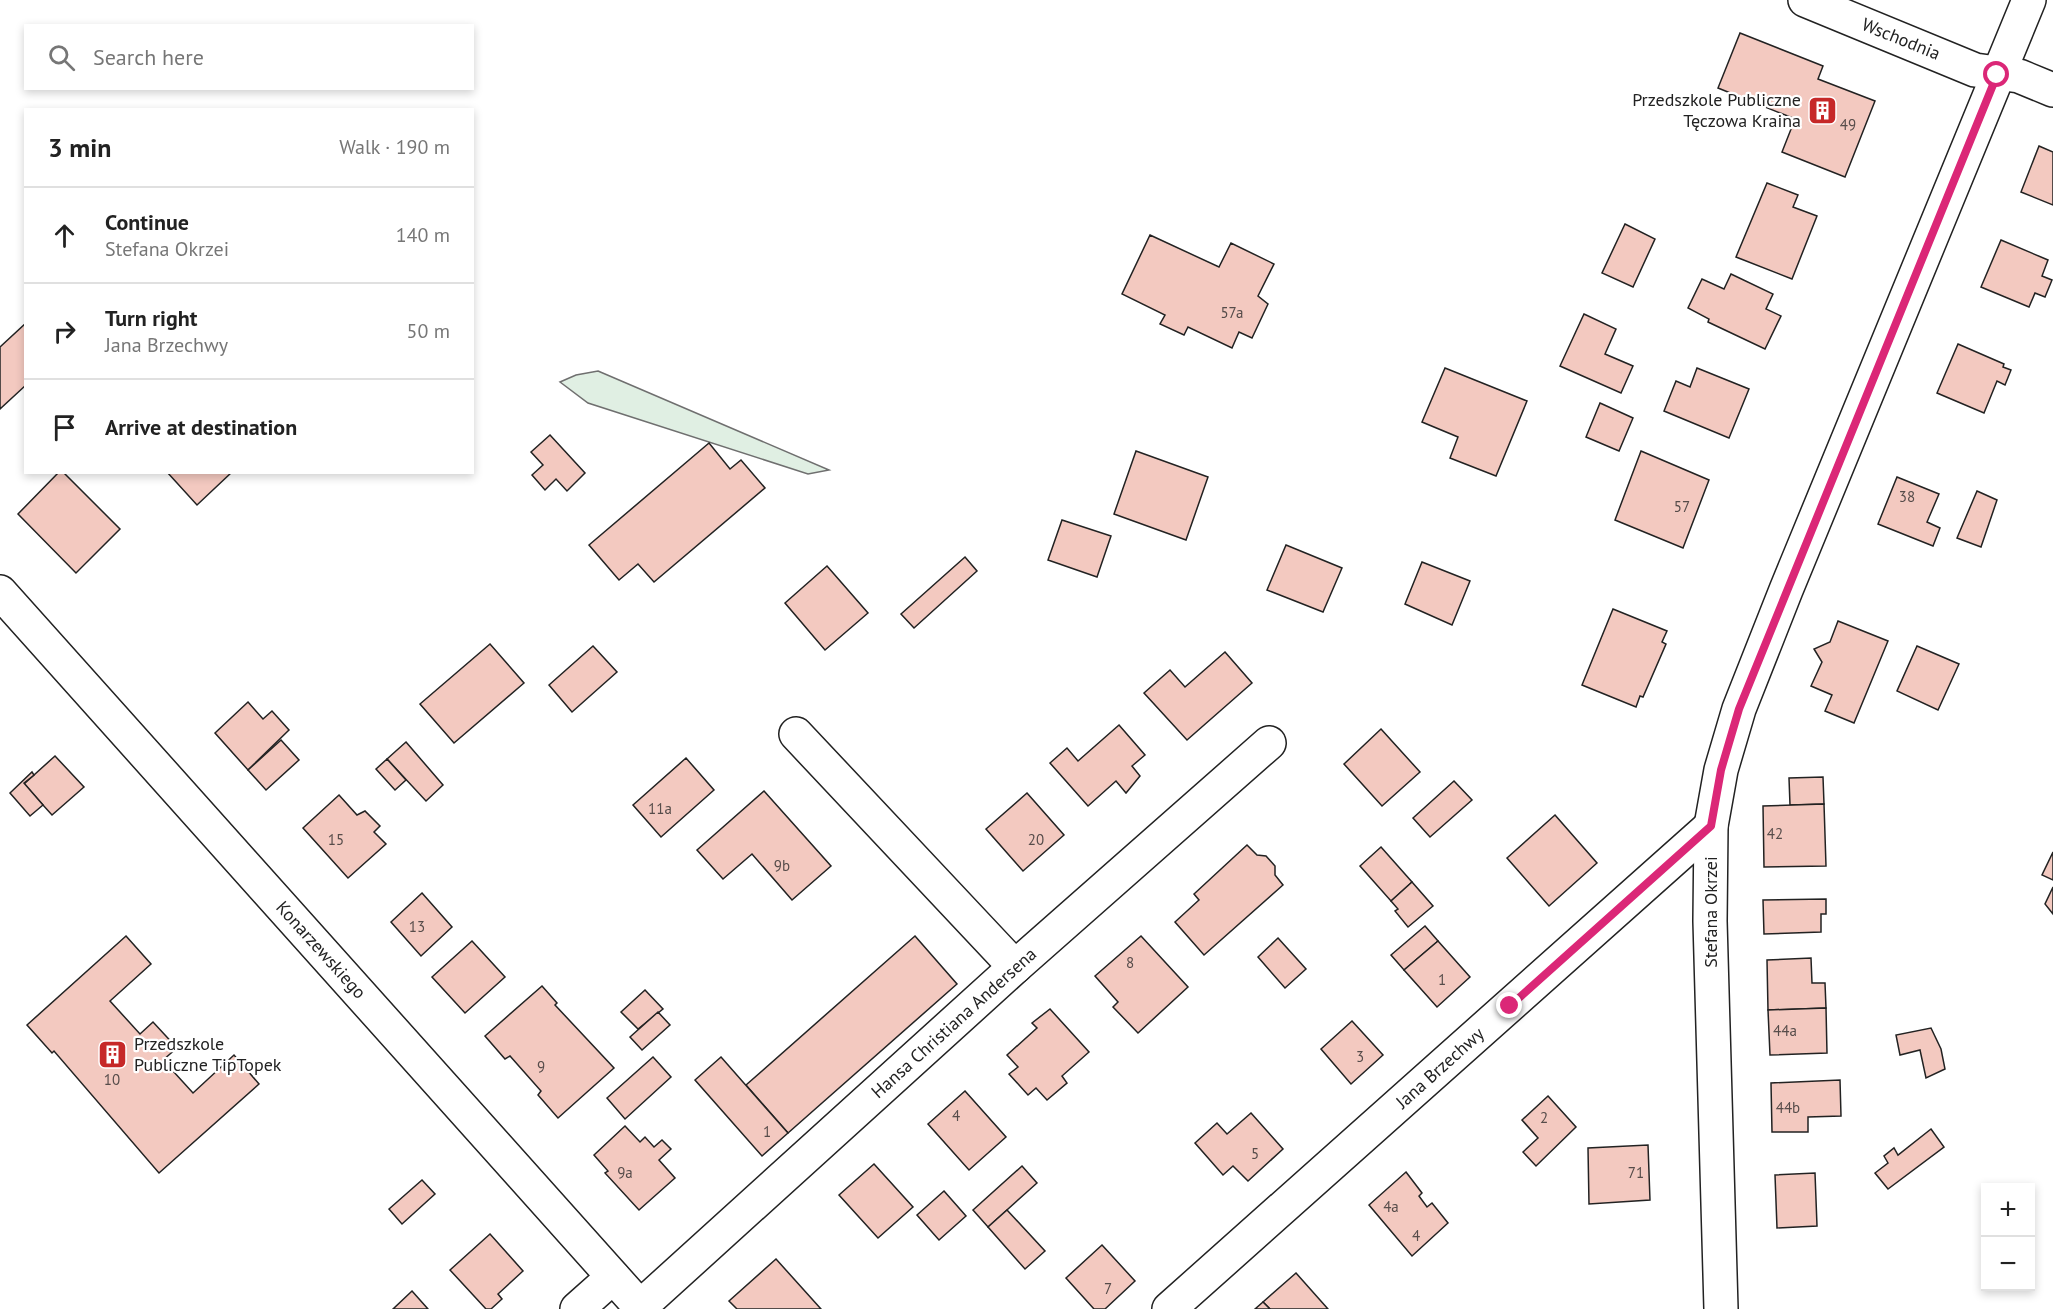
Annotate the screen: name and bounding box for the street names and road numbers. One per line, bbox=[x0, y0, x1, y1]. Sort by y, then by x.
street label: Wschodnia bbox=[1859, 12, 1944, 65]
street label: Stefana Okrzei bbox=[1699, 856, 1722, 968]
street label: Konarzewskiego bbox=[271, 896, 371, 1003]
street label: Hansa Christiana Andersena bbox=[866, 942, 1041, 1103]
street label: Jana Brzechwy bbox=[1390, 1022, 1489, 1114]

